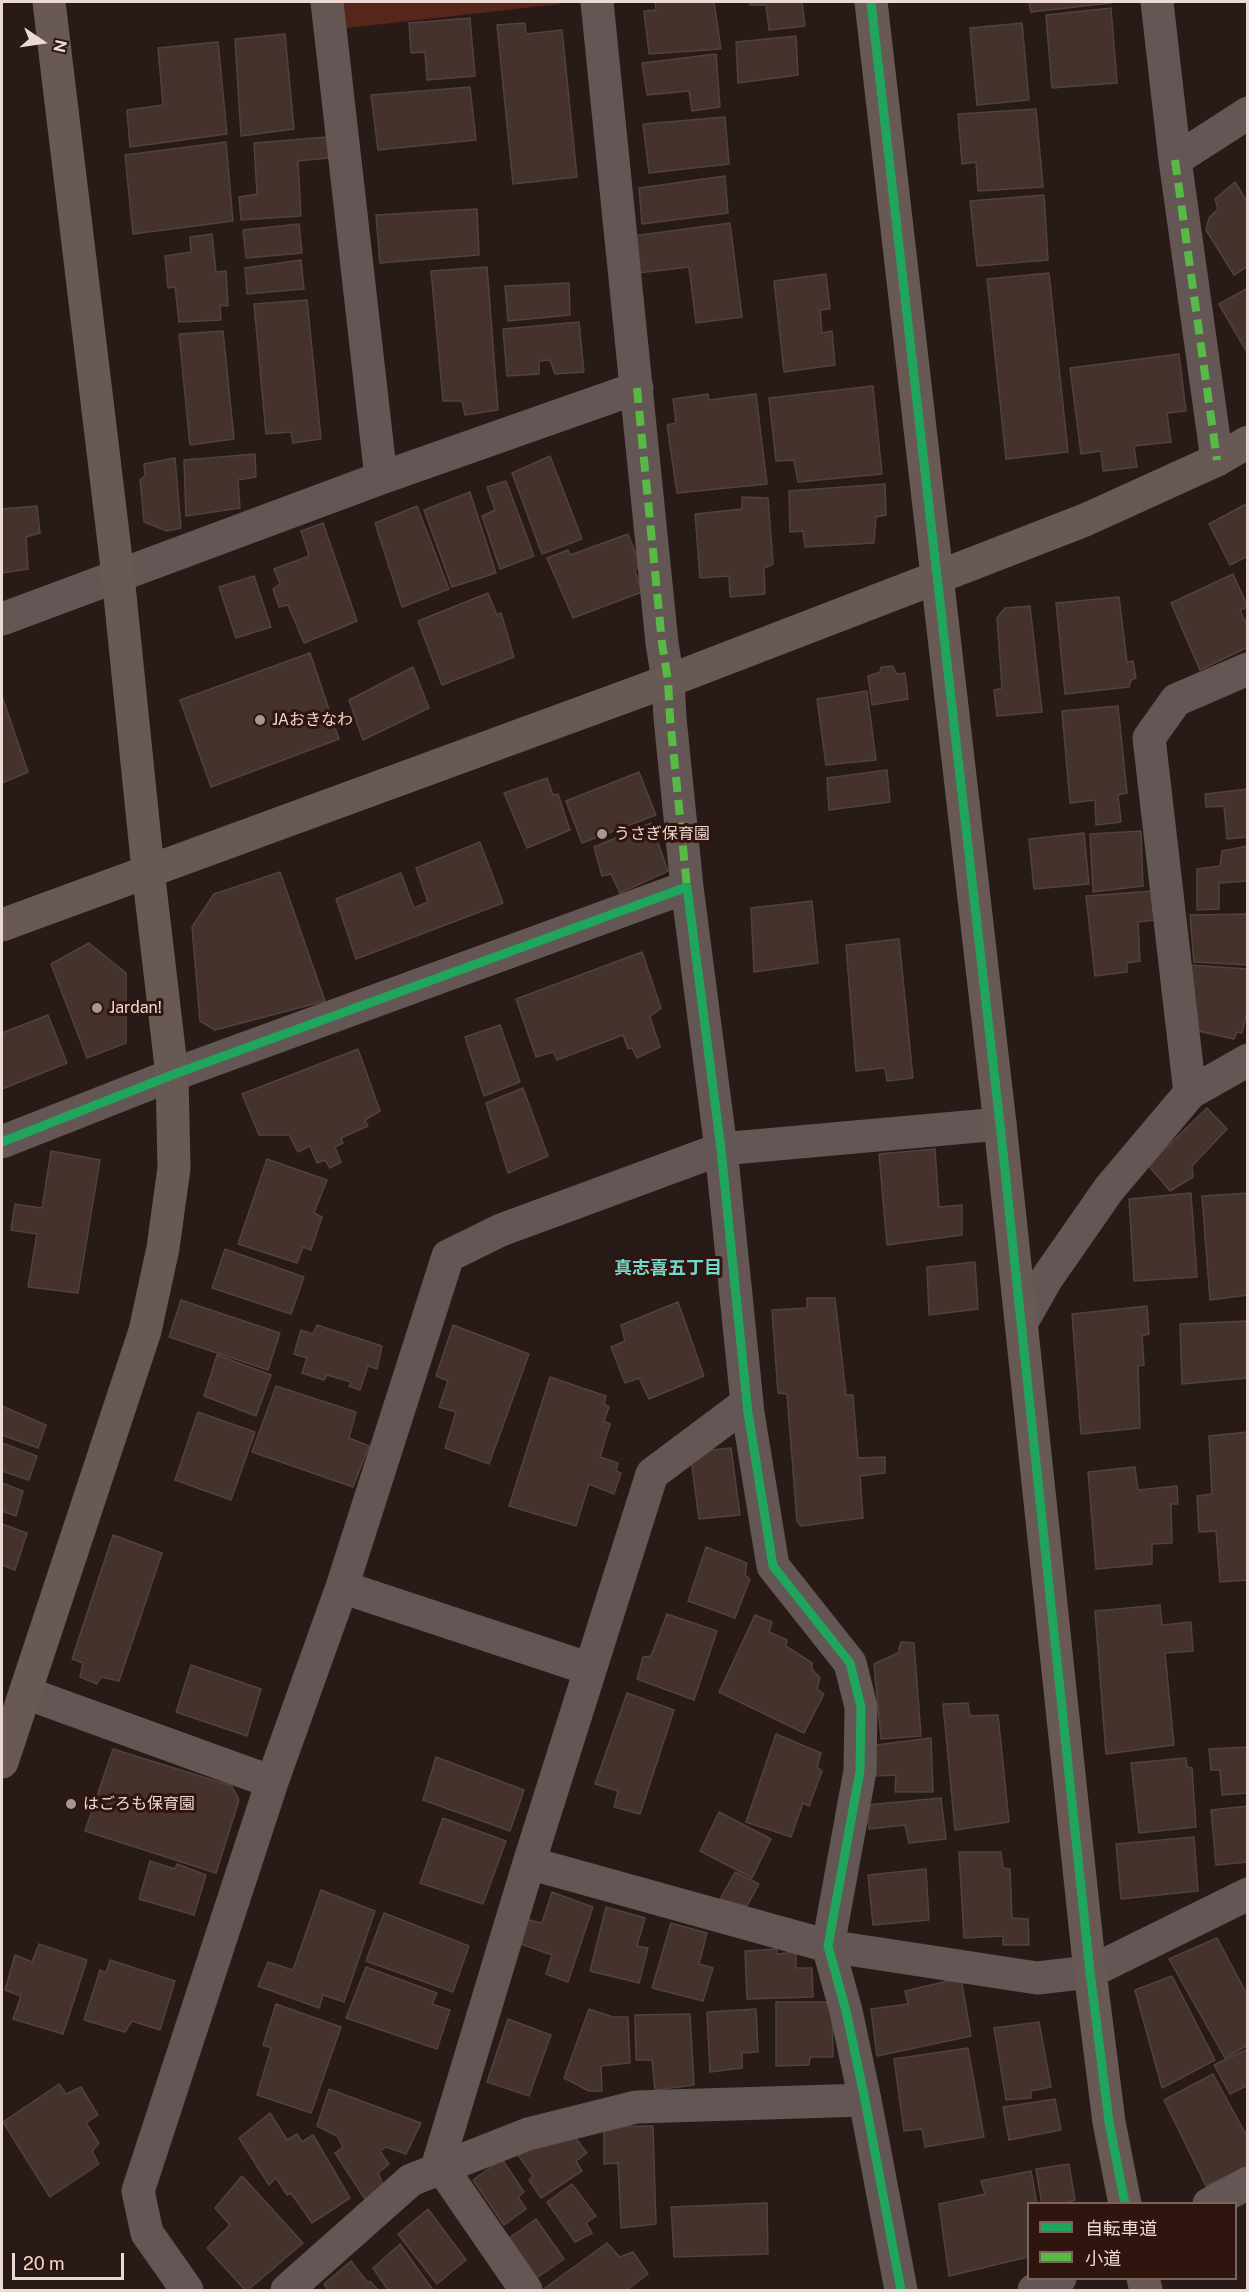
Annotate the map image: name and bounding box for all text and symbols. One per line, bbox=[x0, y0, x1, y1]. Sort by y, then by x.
north arrow bbox=[12, 12, 72, 72]
text: N bbox=[49, 38, 71, 54]
place label: JAおきなわ bbox=[272, 710, 353, 730]
marker: JAおきなわ bbox=[253, 713, 267, 727]
place label: うさぎ保育園 bbox=[614, 824, 710, 844]
marker: うさぎ保育園 bbox=[595, 827, 609, 841]
place label: Jardan! bbox=[109, 998, 162, 1018]
marker: Jardan! bbox=[90, 1001, 104, 1015]
district label: 真志喜五丁目 bbox=[614, 1257, 722, 1279]
place label: はごろも保育園 bbox=[83, 1794, 195, 1814]
marker: はごろも保育園 bbox=[64, 1797, 78, 1811]
legend bbox=[1027, 2202, 1237, 2280]
text: 自転車道 bbox=[1085, 2218, 1157, 2239]
scale bar bbox=[15, 2241, 128, 2279]
text: 小道 bbox=[1085, 2248, 1121, 2269]
text: 20 m bbox=[23, 2253, 65, 2274]

